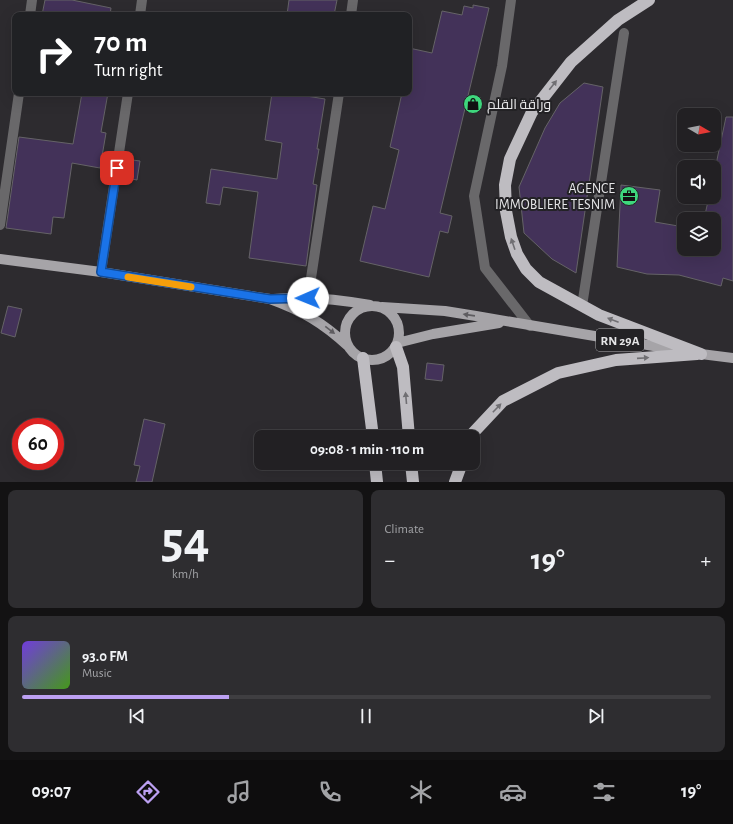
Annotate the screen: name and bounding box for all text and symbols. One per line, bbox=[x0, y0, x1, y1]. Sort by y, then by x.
icon: right bbox=[28, 28, 80, 80]
text: 70 m bbox=[94, 29, 148, 57]
text: Turn right bbox=[94, 62, 163, 80]
one-way arrow bbox=[548, 80, 557, 91]
shop icon: وراقة القلم bbox=[462, 93, 484, 115]
place label: وراقة القلم bbox=[487, 98, 551, 114]
north arrow bbox=[677, 108, 721, 152]
map controls bbox=[677, 108, 721, 256]
pin bbox=[100, 151, 134, 185]
icon: arrive bbox=[106, 157, 128, 179]
button: sound bbox=[677, 160, 721, 204]
place label: AGENCE IMMOBLIERE TESNIM bbox=[495, 182, 615, 212]
office icon: AGENCE IMMOBLIERE TESNIM bbox=[618, 185, 640, 207]
button: layers bbox=[677, 212, 721, 256]
one-way arrow bbox=[510, 237, 516, 249]
position arrow bbox=[287, 277, 329, 319]
one-way arrow bbox=[463, 312, 475, 318]
one-way arrow bbox=[606, 316, 618, 322]
one-way arrow bbox=[324, 325, 335, 334]
road number: RN 29A bbox=[596, 329, 644, 351]
one-way arrow bbox=[637, 354, 649, 361]
one-way arrow bbox=[402, 392, 409, 404]
one-way arrow bbox=[492, 403, 501, 413]
speed limit sign: 60 bbox=[12, 418, 64, 470]
text: 09:08 · 1 min · 110 m bbox=[310, 442, 424, 457]
text: 54 bbox=[161, 515, 210, 567]
text: Climate bbox=[385, 523, 424, 536]
text: 19° bbox=[531, 545, 565, 575]
text: − bbox=[385, 549, 395, 571]
text: + bbox=[700, 549, 711, 571]
text: km/h bbox=[172, 568, 199, 581]
text: 93.0 FM bbox=[82, 649, 128, 664]
text: Music bbox=[82, 667, 112, 680]
icon: previous bbox=[126, 705, 148, 727]
icon: pause bbox=[355, 705, 377, 727]
icon: next bbox=[585, 705, 607, 727]
icon: directions bbox=[134, 778, 162, 806]
icon: music bbox=[225, 778, 253, 806]
icon: phone bbox=[316, 778, 344, 806]
icon: climate bbox=[407, 778, 435, 806]
icon: car bbox=[499, 778, 527, 806]
icon: filters bbox=[590, 778, 618, 806]
text: 09:07 bbox=[32, 783, 71, 801]
text: 19° bbox=[681, 783, 701, 801]

